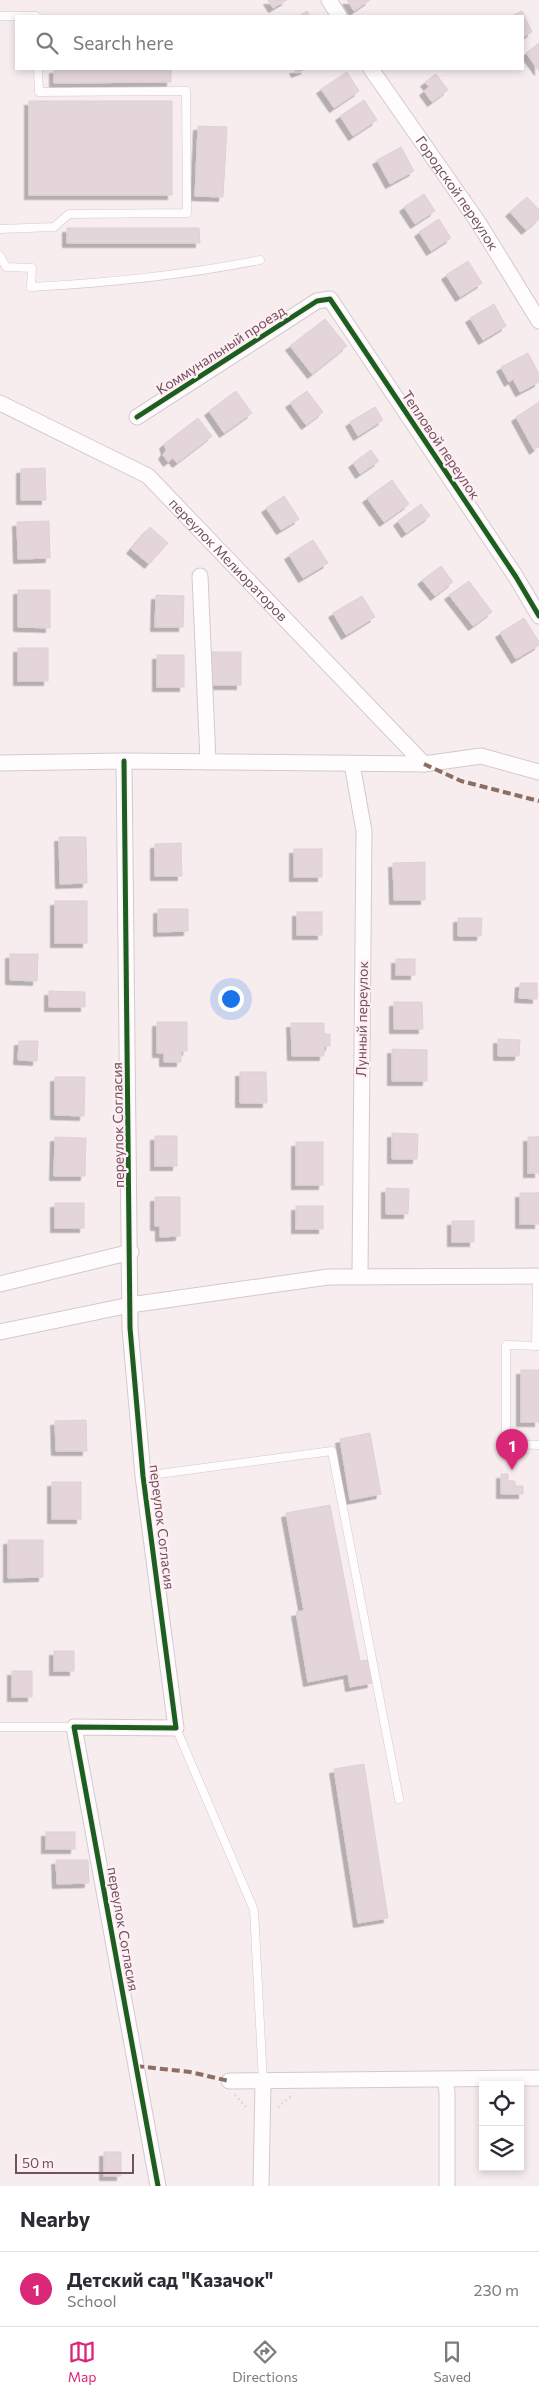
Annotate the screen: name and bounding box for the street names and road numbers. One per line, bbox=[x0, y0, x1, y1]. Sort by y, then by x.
street label: Городской переулок bbox=[412, 132, 503, 254]
street label: Коммунальный проезд bbox=[153, 301, 288, 398]
street label: Тепловой переулок bbox=[399, 387, 484, 503]
street label: переулок Мелиораторов bbox=[166, 494, 291, 624]
street label: Лунный переулок bbox=[352, 960, 371, 1077]
street label: переулок Согласия bbox=[108, 1062, 127, 1188]
street label: переулок Согласия bbox=[146, 1464, 179, 1590]
street label: переулок Согласия bbox=[104, 1866, 143, 1992]

